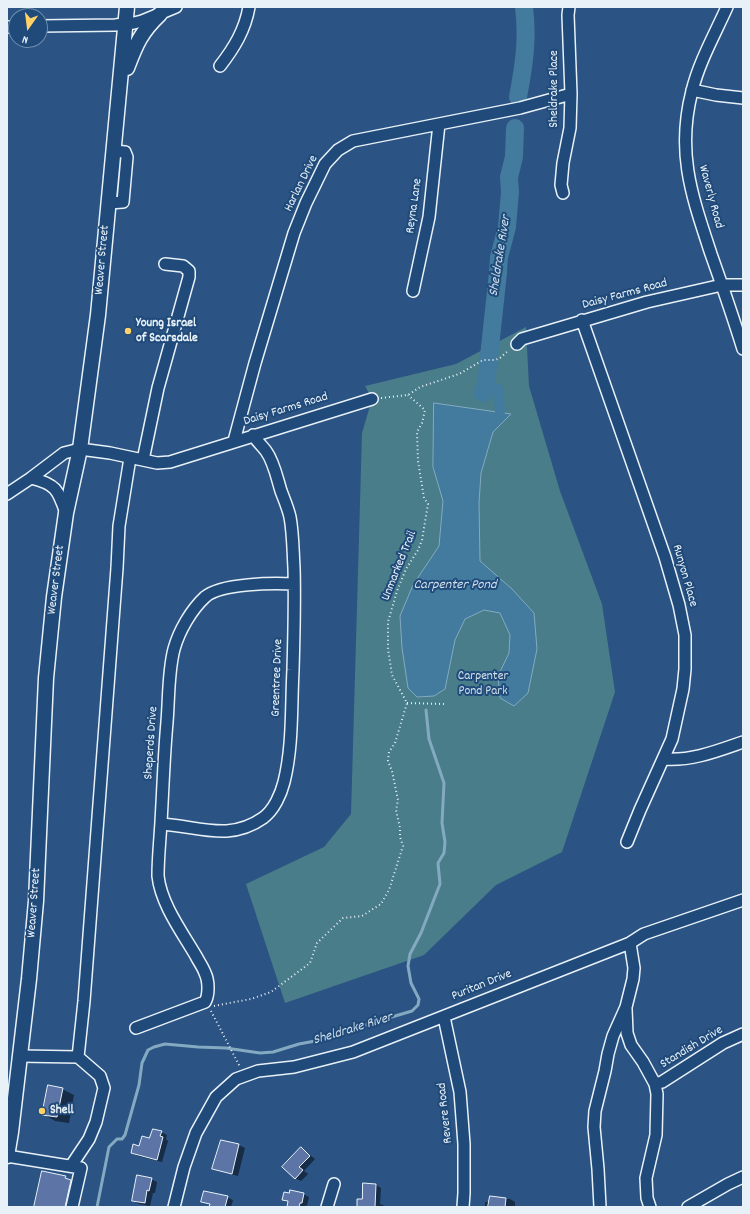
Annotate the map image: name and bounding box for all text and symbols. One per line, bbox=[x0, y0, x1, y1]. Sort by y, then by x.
north arrow bbox=[8, 8, 48, 48]
text: N bbox=[21, 30, 30, 47]
street label: Sheldrake Place bbox=[547, 50, 563, 128]
street label: Harlan Drive bbox=[282, 153, 322, 215]
street label: Waverly Road bbox=[694, 164, 726, 230]
street label: Reyna Lane bbox=[403, 177, 427, 235]
water label: Sheldrake River bbox=[486, 214, 516, 298]
street label: Weaver Street bbox=[92, 225, 114, 295]
street label: Daisy Farms Road bbox=[581, 276, 669, 314]
place label: Young Israel of Scarsdale bbox=[136, 316, 198, 347]
marker: Young Israel of Scarsdale bbox=[123, 326, 133, 336]
street label: Daisy Farms Road bbox=[242, 390, 330, 430]
street label: Unmarked Trail bbox=[379, 529, 421, 603]
street label: Runyon Place bbox=[668, 543, 700, 609]
street label: Weaver Street bbox=[45, 544, 69, 616]
water label: Carpenter Pond bbox=[413, 578, 497, 594]
street label: Greentree Drive bbox=[269, 639, 287, 717]
park label: Carpenter Pond Park bbox=[458, 669, 508, 700]
street label: Sheperds Drive bbox=[142, 706, 162, 780]
street label: Weaver Street bbox=[25, 868, 45, 938]
street label: Puritan Drive bbox=[450, 967, 514, 1005]
water label: Sheldrake River bbox=[311, 1010, 395, 1050]
street label: Standish Drive bbox=[658, 1023, 726, 1073]
street label: Revere Road bbox=[435, 1082, 457, 1144]
place label: Shell bbox=[50, 1103, 74, 1119]
marker: Shell bbox=[37, 1106, 47, 1116]

